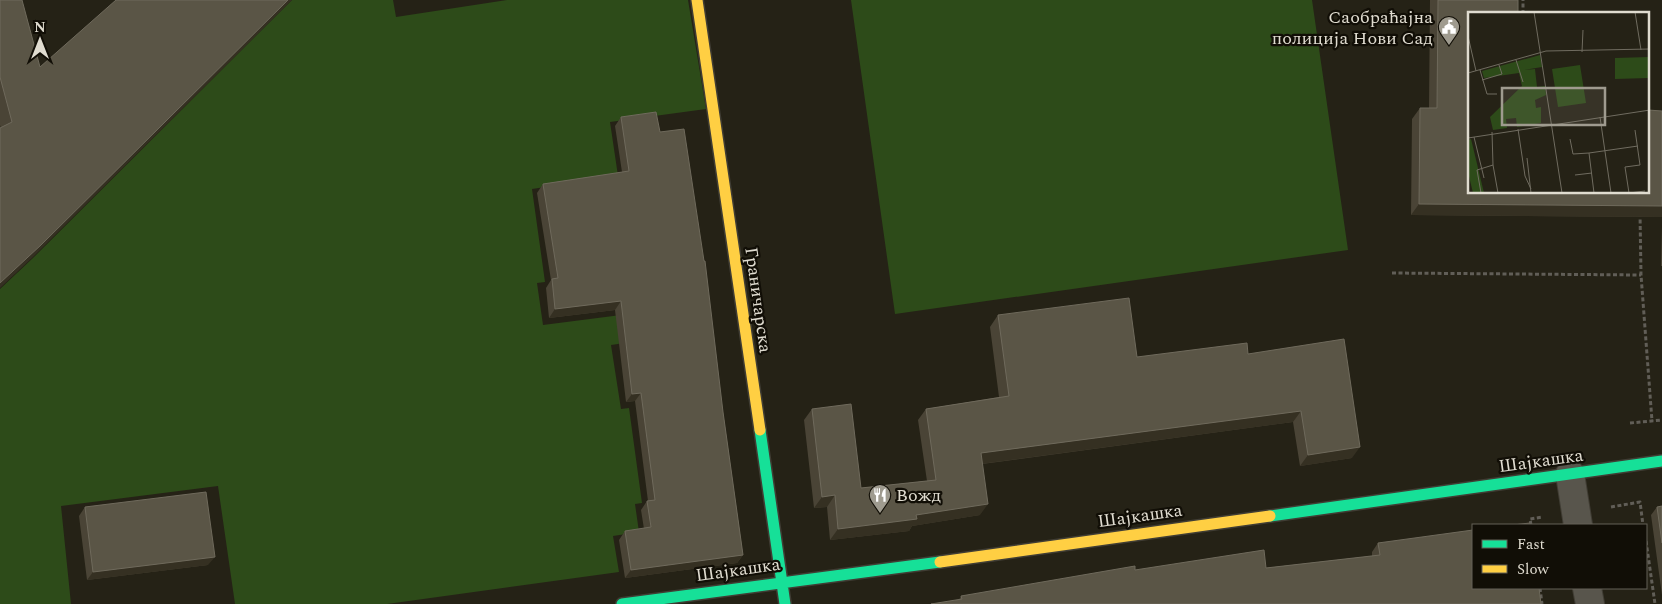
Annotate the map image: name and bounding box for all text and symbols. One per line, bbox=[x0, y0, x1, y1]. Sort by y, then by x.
place label: Саобраћајна полиција Нови Сад bbox=[1272, 4, 1433, 52]
inset map bbox=[1468, 12, 1650, 194]
north arrow bbox=[15, 15, 65, 65]
public building icon: Саобраћајна полиција Нови Сад bbox=[1437, 15, 1461, 46]
text: N bbox=[34, 17, 46, 38]
street label: Граничарска bbox=[737, 245, 779, 355]
street label: Шајкашка bbox=[1497, 442, 1585, 480]
place label: Вожд bbox=[896, 482, 941, 509]
restaurant icon: Вожд bbox=[868, 483, 892, 514]
street label: Шајкашка bbox=[1096, 497, 1184, 535]
legend bbox=[1472, 524, 1647, 589]
text: Fast bbox=[1517, 533, 1545, 556]
street label: Шајкашка bbox=[694, 551, 782, 589]
text: Slow bbox=[1517, 558, 1549, 581]

